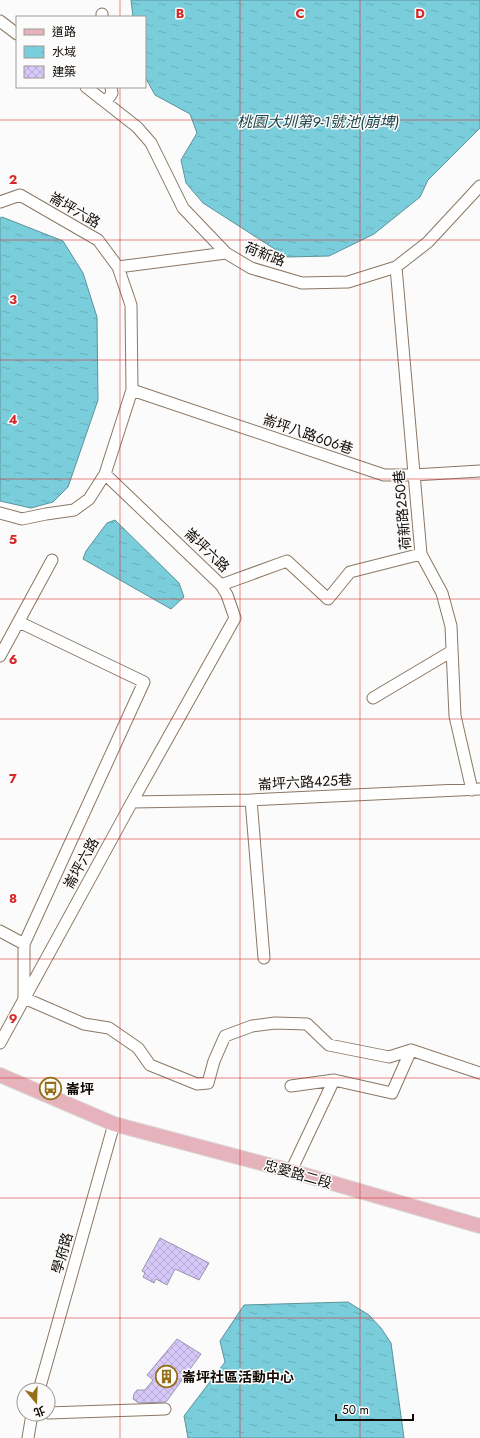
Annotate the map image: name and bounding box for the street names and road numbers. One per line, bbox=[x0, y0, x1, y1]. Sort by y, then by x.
street label: 崙坪六路 bbox=[46, 187, 104, 233]
street label: 荷新路 bbox=[242, 237, 288, 271]
street label: 崙坪八路606巷 bbox=[260, 409, 356, 459]
street label: 荷新路250巷 bbox=[389, 469, 415, 551]
street label: 崙坪六路 bbox=[180, 523, 234, 577]
street label: 崙坪六路425巷 bbox=[258, 770, 352, 794]
street label: 崙坪六路 bbox=[59, 834, 103, 892]
street label: 忠愛路二段 bbox=[262, 1155, 334, 1193]
street label: 學府路 bbox=[47, 1230, 77, 1276]

